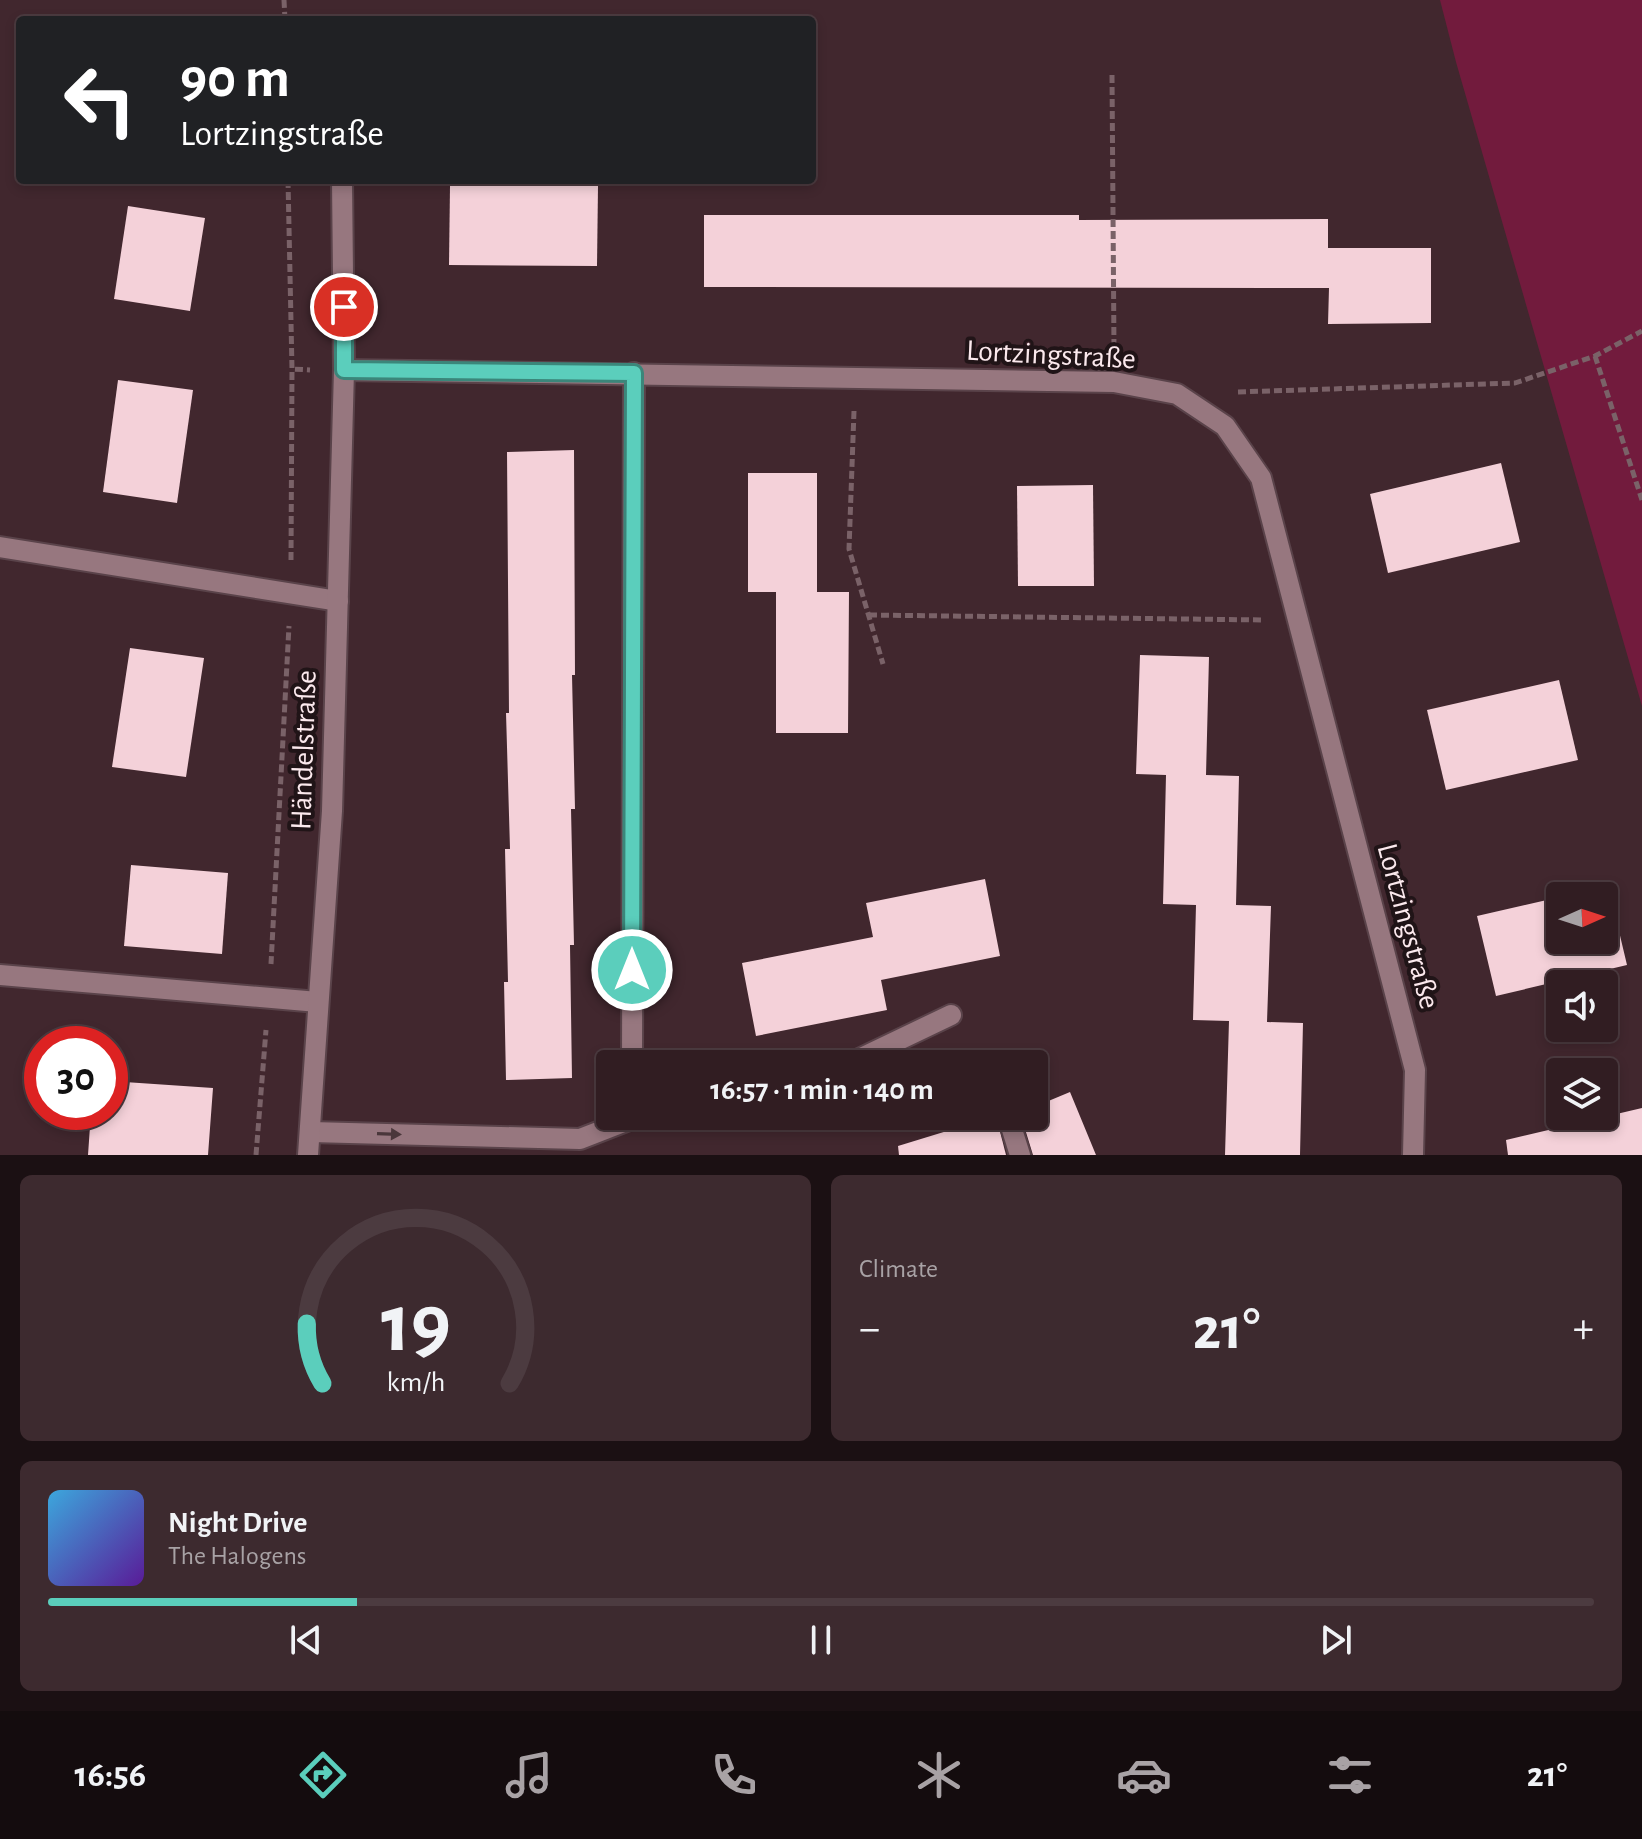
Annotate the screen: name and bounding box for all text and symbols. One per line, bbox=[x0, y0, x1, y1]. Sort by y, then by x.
icon: left bbox=[48, 48, 152, 152]
text: 90 m bbox=[180, 51, 290, 107]
text: Lortzingstraße bbox=[180, 116, 384, 152]
pin bbox=[310, 273, 378, 341]
icon: arrive bbox=[322, 285, 366, 329]
street label: Lortzingstraße bbox=[965, 336, 1137, 374]
street label: Händelstraße bbox=[286, 669, 322, 831]
street label: Lortzingstraße bbox=[1372, 840, 1445, 1012]
north arrow bbox=[1546, 882, 1618, 954]
map controls bbox=[1546, 882, 1618, 1130]
position arrow bbox=[590, 928, 674, 1012]
button: sound bbox=[1546, 970, 1618, 1042]
speed limit sign: 30 bbox=[24, 1026, 128, 1130]
button: layers bbox=[1546, 1058, 1618, 1130]
text: 16:57 · 1 min · 140 m bbox=[710, 1075, 934, 1105]
one-way arrow bbox=[377, 1128, 402, 1140]
text: Climate bbox=[859, 1256, 938, 1282]
text: 19 bbox=[380, 1283, 451, 1367]
text: 21° bbox=[1193, 1300, 1260, 1360]
text: − bbox=[859, 1307, 880, 1351]
text: + bbox=[1573, 1307, 1594, 1351]
text: km/h bbox=[386, 1368, 445, 1397]
text: Night Drive bbox=[168, 1508, 307, 1538]
text: The Halogens bbox=[168, 1543, 306, 1569]
icon: previous bbox=[284, 1618, 328, 1662]
icon: pause bbox=[799, 1618, 843, 1662]
icon: next bbox=[1314, 1618, 1358, 1662]
icon: directions bbox=[295, 1747, 351, 1803]
icon: music bbox=[501, 1747, 557, 1803]
icon: phone bbox=[706, 1747, 762, 1803]
icon: climate bbox=[911, 1747, 967, 1803]
icon: car bbox=[1116, 1747, 1172, 1803]
icon: filters bbox=[1322, 1747, 1378, 1803]
text: 16:56 bbox=[75, 1757, 146, 1793]
text: 21° bbox=[1527, 1757, 1567, 1793]

